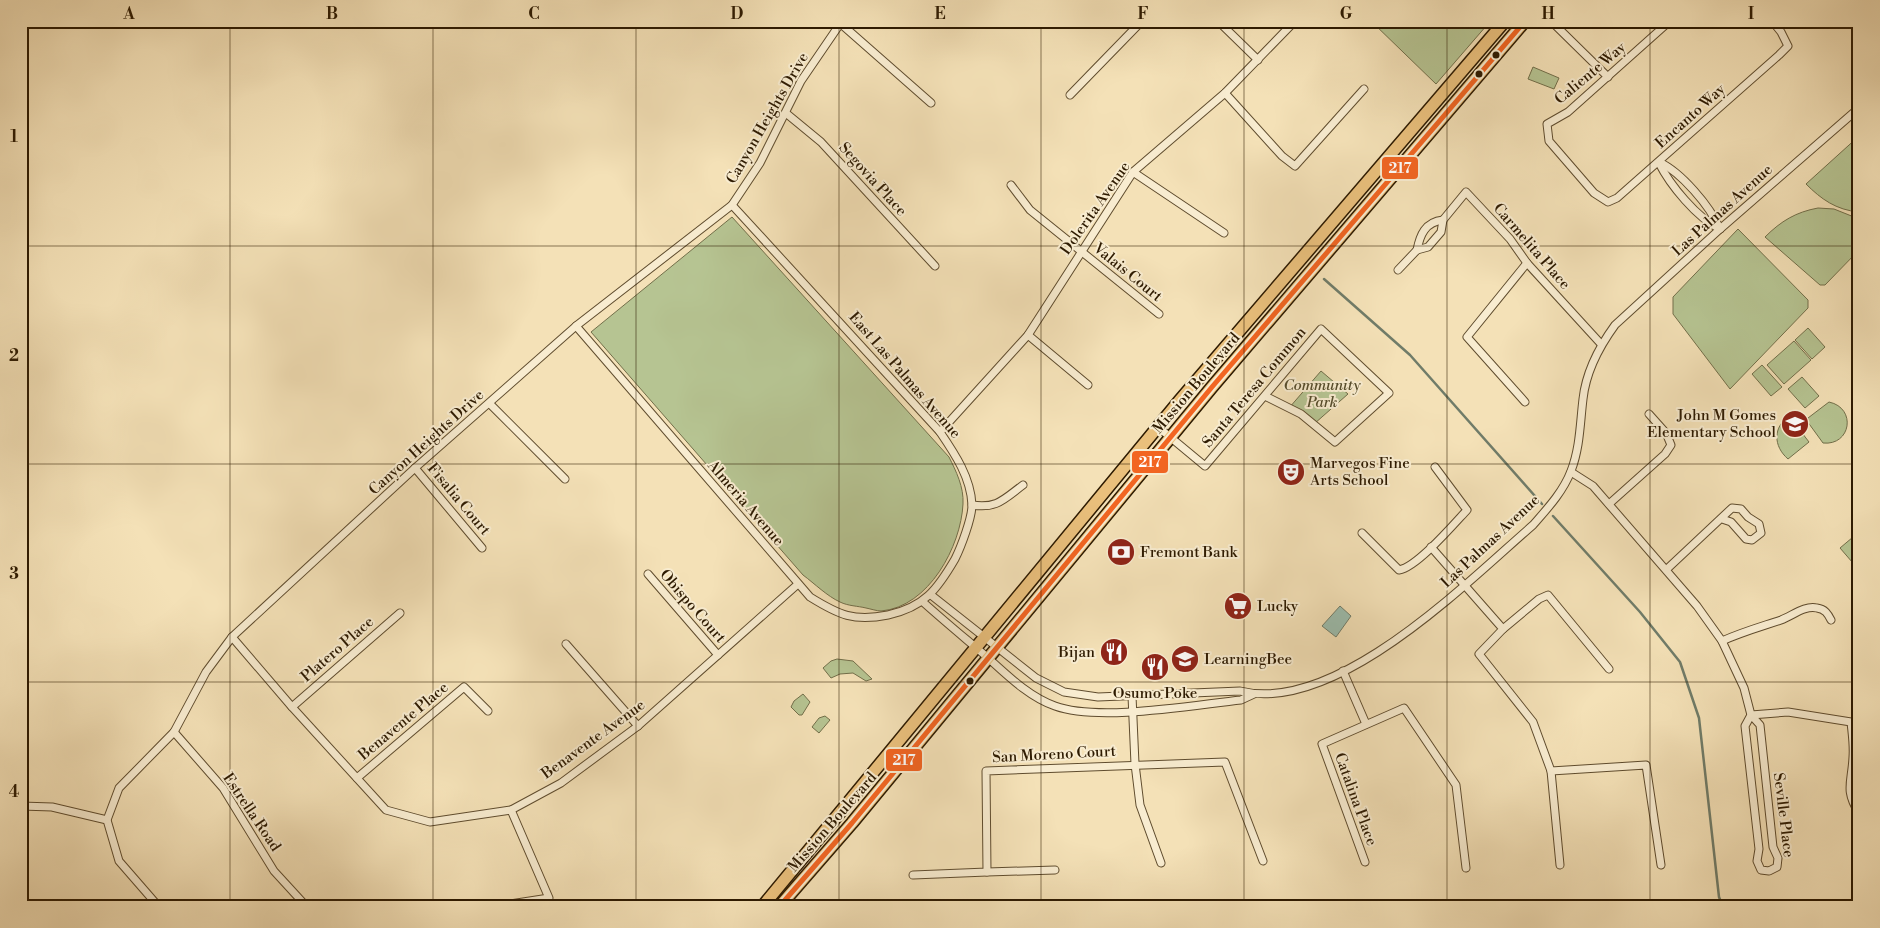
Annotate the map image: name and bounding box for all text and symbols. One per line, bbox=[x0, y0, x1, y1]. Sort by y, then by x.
text: A bbox=[122, 4, 135, 24]
text: B bbox=[326, 4, 338, 24]
text: C bbox=[528, 4, 540, 24]
text: D bbox=[731, 4, 744, 24]
text: E bbox=[934, 4, 946, 24]
text: F bbox=[1137, 4, 1149, 24]
text: G bbox=[1340, 4, 1353, 24]
text: H bbox=[1541, 4, 1555, 24]
text: I bbox=[1748, 4, 1754, 24]
street label: Caliente Way bbox=[1551, 38, 1630, 109]
street label: Canyon Heights Drive bbox=[722, 49, 813, 187]
unlabelled marker bbox=[1491, 50, 1501, 60]
unlabelled marker bbox=[1474, 69, 1484, 79]
street label: Encanto Way bbox=[1651, 80, 1730, 153]
text: 1 bbox=[10, 127, 18, 147]
street label: Segovia Place bbox=[835, 139, 911, 220]
line badge: 217 bbox=[1381, 156, 1419, 180]
street label: Dolerita Avenue bbox=[1056, 158, 1135, 259]
text: 217 bbox=[1388, 160, 1412, 178]
street label: Las Palmas Avenue bbox=[1668, 160, 1776, 260]
street label: Carmelita Place bbox=[1489, 199, 1574, 293]
street label: Valais Court bbox=[1089, 238, 1167, 306]
street label: East Las Palmas Avenue bbox=[844, 308, 965, 443]
street label: Santa Teresa Common bbox=[1198, 323, 1310, 452]
street label: Mission Boulevard bbox=[1149, 329, 1245, 438]
text: 2 bbox=[9, 346, 19, 366]
park label: Community Park bbox=[1283, 376, 1362, 412]
street label: Canyon Heights Drive bbox=[365, 386, 488, 499]
place label: John M Gomes Elementary School bbox=[1647, 406, 1777, 442]
school or university icon: John M Gomes Elementary School bbox=[1780, 409, 1810, 439]
line badge: 217 bbox=[1131, 450, 1169, 474]
text: 217 bbox=[1138, 454, 1162, 472]
place label: Marvegos Fine Arts School bbox=[1309, 454, 1410, 490]
street label: Almeria Avenue bbox=[703, 456, 788, 550]
theatre icon: Marvegos Fine Arts School bbox=[1276, 457, 1306, 487]
street label: Fisalia Court bbox=[423, 459, 495, 540]
street label: Las Palmas Avenue bbox=[1437, 491, 1544, 592]
bank icon: Fremont Bank bbox=[1106, 537, 1136, 567]
place label: Fremont Bank bbox=[1140, 543, 1239, 562]
text: 3 bbox=[9, 564, 19, 584]
street label: Obispo Court bbox=[655, 566, 730, 648]
supermarket icon: Lucky bbox=[1223, 591, 1253, 621]
place label: Lucky bbox=[1257, 597, 1299, 616]
street label: Platero Place bbox=[297, 613, 378, 686]
restaurant icon: Bijan bbox=[1099, 637, 1129, 667]
place label: Bijan bbox=[1057, 643, 1095, 662]
school or university icon: LearningBee bbox=[1170, 644, 1200, 674]
place label: LearningBee bbox=[1204, 650, 1292, 669]
restaurant icon: Osumo Poke bbox=[1140, 652, 1170, 682]
unlabelled marker bbox=[965, 676, 975, 686]
street label: Benavente Place bbox=[354, 678, 452, 765]
place label: Osumo Poke bbox=[1113, 684, 1197, 703]
street label: Benavente Avenue bbox=[537, 695, 649, 784]
street label: San Moreno Court bbox=[992, 742, 1117, 767]
line badge: 217 bbox=[885, 748, 923, 772]
street label: Catalina Place bbox=[1330, 750, 1381, 848]
text: 217 bbox=[892, 752, 916, 770]
street label: Mission Boulevard bbox=[784, 768, 881, 876]
street label: Estrella Road bbox=[218, 769, 285, 856]
street label: Seville Place bbox=[1769, 771, 1798, 859]
text: 4 bbox=[9, 782, 20, 802]

